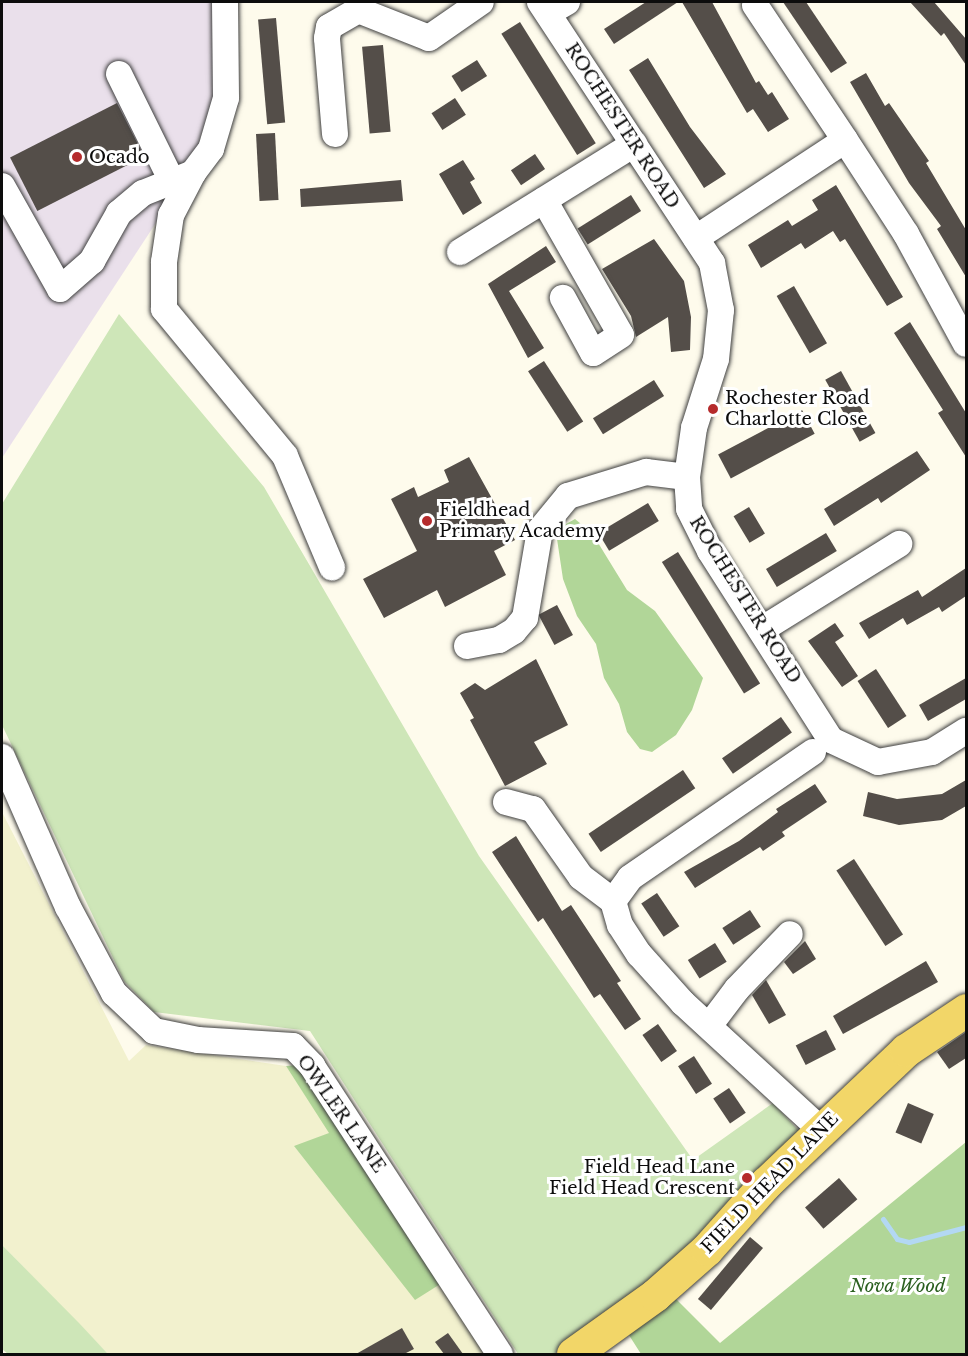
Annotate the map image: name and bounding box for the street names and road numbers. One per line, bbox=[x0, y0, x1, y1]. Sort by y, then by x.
street label: ROCHESTER ROAD bbox=[560, 39, 684, 213]
street label: ROCHESTER ROAD bbox=[685, 512, 805, 688]
street label: OWLER LANE bbox=[292, 1051, 390, 1177]
street label: FIELD HEAD LANE bbox=[697, 1108, 843, 1258]

